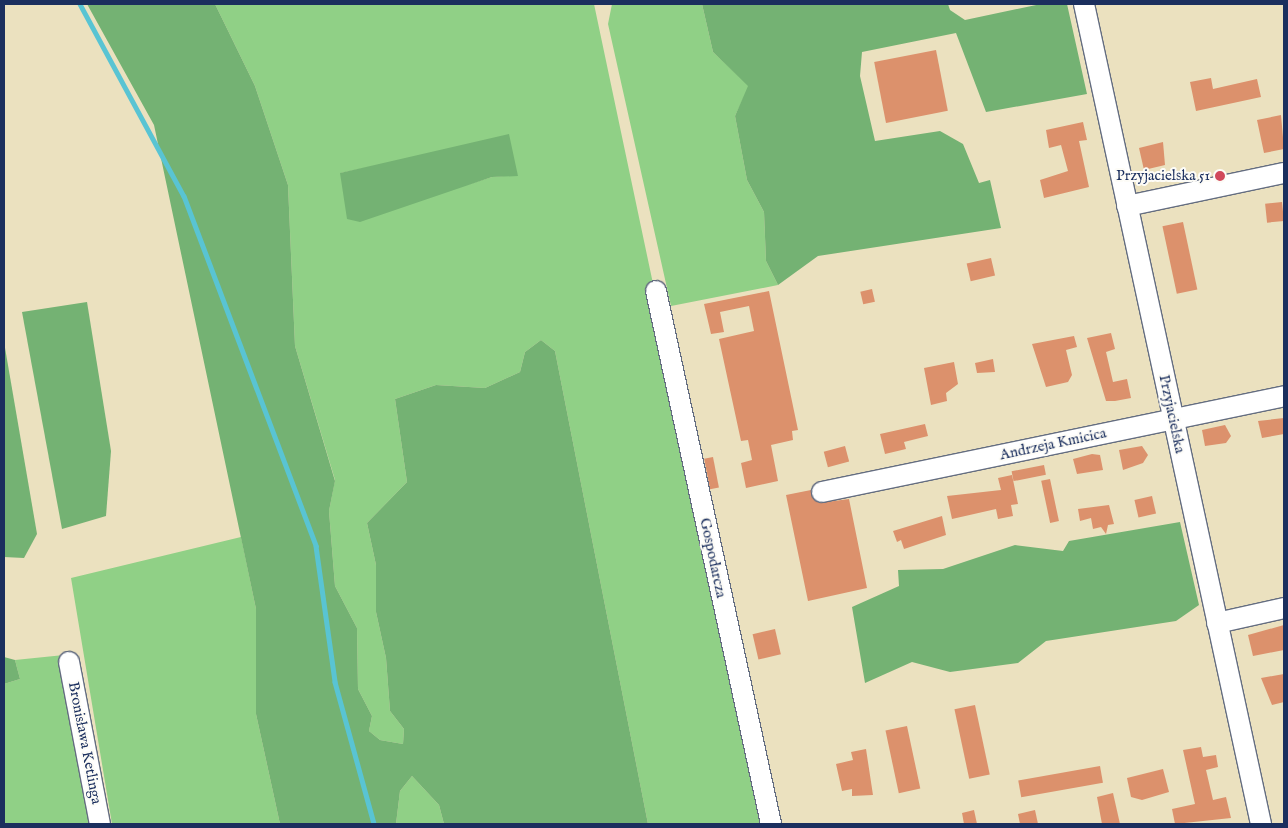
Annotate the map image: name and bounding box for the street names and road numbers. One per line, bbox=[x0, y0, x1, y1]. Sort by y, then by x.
street label: Przyjacielska bbox=[1155, 373, 1189, 455]
street label: Andrzeja Kmicica bbox=[998, 424, 1108, 464]
street label: Gospodarcza bbox=[696, 516, 730, 600]
street label: Bronisława Ketlinga bbox=[64, 680, 106, 806]

